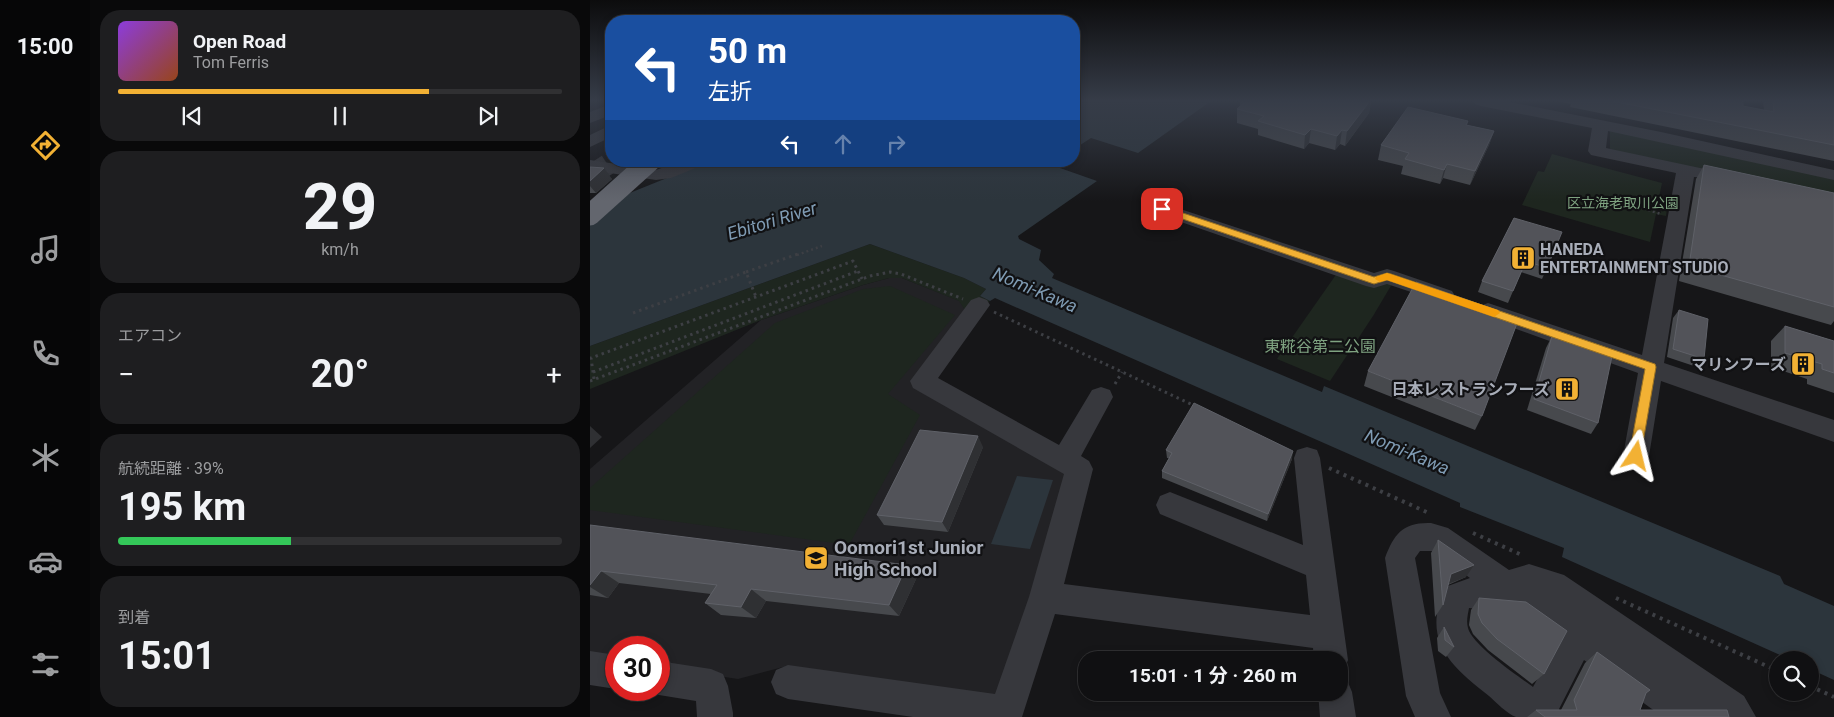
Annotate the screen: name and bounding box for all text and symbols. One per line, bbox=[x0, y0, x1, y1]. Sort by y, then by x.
text: Open Road bbox=[193, 30, 286, 53]
text: 50 m bbox=[708, 31, 787, 72]
text: 15:00 bbox=[17, 34, 73, 59]
icon: left bbox=[625, 35, 690, 100]
text: Tom Ferris bbox=[193, 53, 269, 72]
text: 左折 bbox=[708, 79, 752, 104]
icon: previous bbox=[178, 102, 206, 130]
icon: pause bbox=[326, 102, 354, 130]
icon: next bbox=[474, 102, 502, 130]
icon: directions bbox=[28, 128, 63, 163]
icon: left bbox=[776, 130, 804, 158]
icon: ahead bbox=[829, 130, 857, 158]
icon: right bbox=[882, 130, 910, 158]
text: 29 bbox=[303, 169, 377, 245]
pin bbox=[1141, 188, 1183, 230]
icon: arrive bbox=[1148, 195, 1176, 223]
park label: 区立海老取川公園 bbox=[1567, 195, 1679, 211]
water label: Ebitori River bbox=[725, 197, 820, 244]
icon: music bbox=[28, 232, 63, 267]
text: km/h bbox=[321, 240, 359, 259]
place label: HANEDA ENTERTAINMENT STUDIO bbox=[1540, 240, 1729, 277]
building icon: HANEDA ENTERTAINMENT STUDIO bbox=[1510, 245, 1536, 271]
water label: Nomi-Kawa bbox=[990, 262, 1081, 317]
text: エアコン bbox=[118, 326, 182, 345]
icon: phone bbox=[28, 336, 63, 371]
park label: 東糀谷第二公園 bbox=[1264, 337, 1376, 356]
building icon: マリンフーズ bbox=[1790, 351, 1816, 377]
text: 20° bbox=[311, 352, 369, 396]
place label: マリンフーズ bbox=[1691, 355, 1786, 374]
text: − bbox=[118, 358, 134, 391]
text: + bbox=[546, 358, 562, 391]
building icon: 日本レストランフーズ bbox=[1554, 376, 1580, 402]
place label: 日本レストランフーズ bbox=[1391, 380, 1550, 399]
water label: Nomi-Kawa bbox=[1362, 424, 1453, 479]
position arrow bbox=[1609, 429, 1661, 481]
icon: climate bbox=[28, 440, 63, 475]
text: 航続距離 · 39% bbox=[118, 459, 224, 478]
text: 195 km bbox=[118, 485, 246, 529]
place label: Oomori1st Junior High School bbox=[834, 536, 983, 581]
icon: car bbox=[28, 544, 63, 579]
school or university icon: Oomori1st Junior High School bbox=[803, 545, 829, 571]
text: 到着 bbox=[118, 608, 150, 627]
text: 15:01 bbox=[118, 634, 216, 678]
speed limit sign: 30 bbox=[605, 636, 670, 701]
icon: filters bbox=[28, 647, 63, 682]
map controls bbox=[1769, 651, 1819, 701]
button: search bbox=[1769, 651, 1819, 701]
text: 15:01 · 1 分 · 260 m bbox=[1129, 664, 1297, 687]

